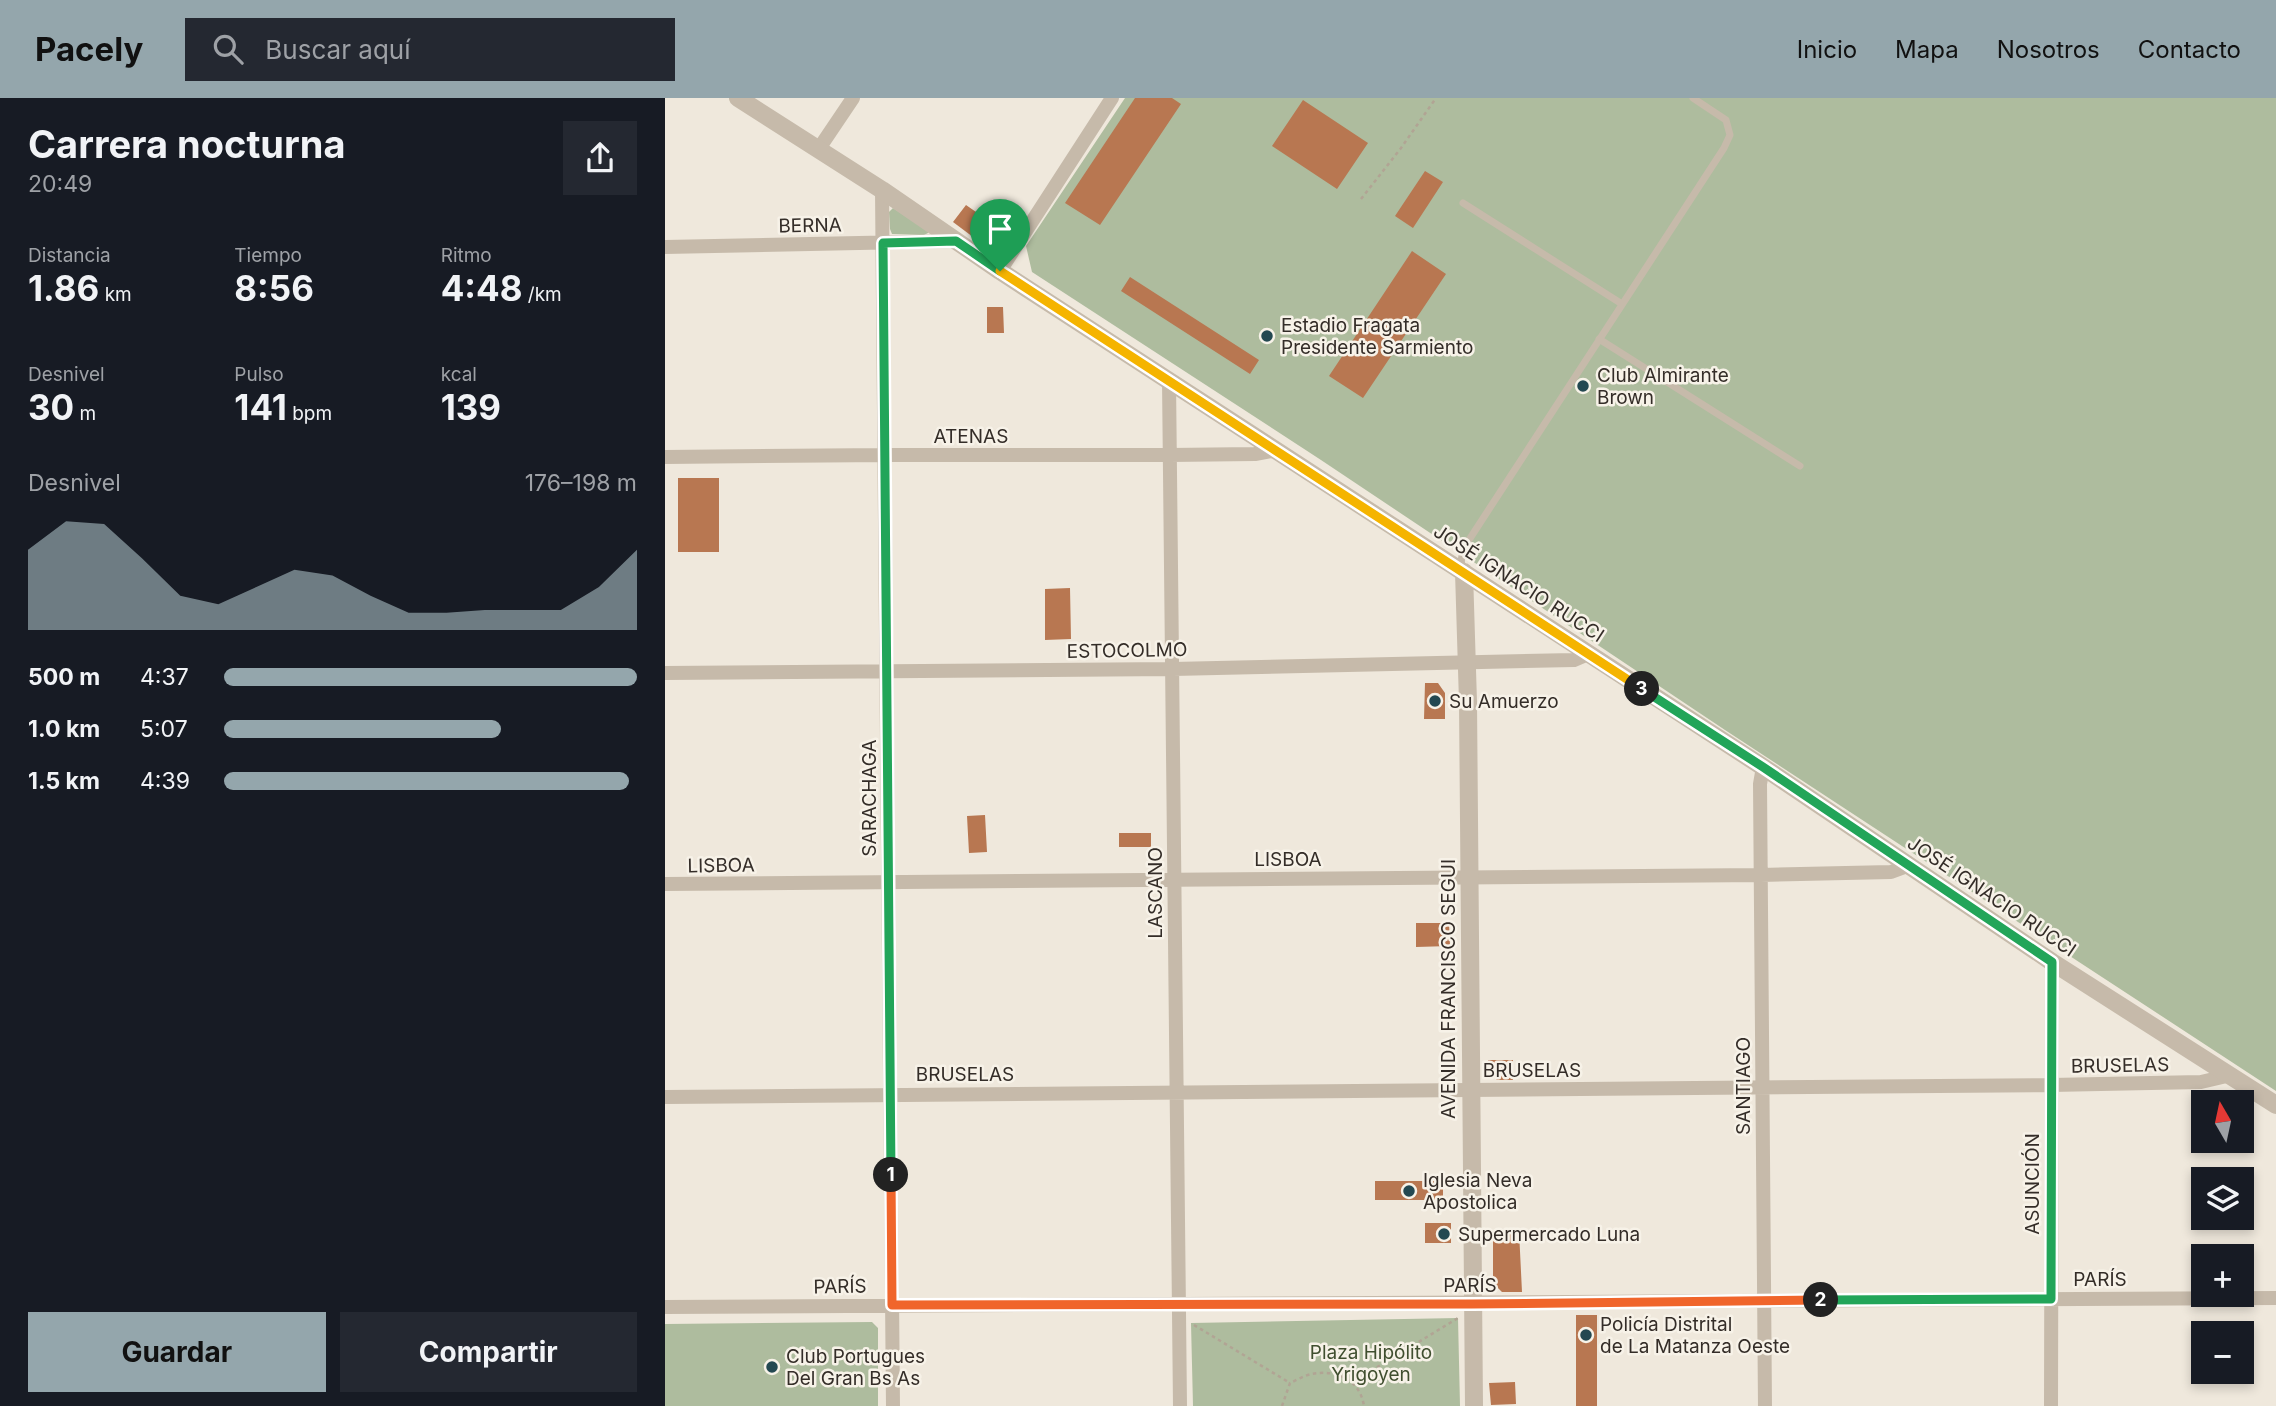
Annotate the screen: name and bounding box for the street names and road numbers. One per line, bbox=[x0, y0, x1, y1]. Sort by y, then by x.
street label: BERNA bbox=[778, 213, 842, 238]
street label: ATENAS bbox=[934, 425, 1008, 448]
street label: JOSÉ IGNACIO RUCCI bbox=[1429, 519, 1609, 647]
street label: ESTOCOLMO bbox=[1066, 638, 1188, 663]
street label: SARACHAGA bbox=[858, 739, 881, 857]
street label: JOSÉ IGNACIO RUCCI bbox=[1903, 831, 2081, 961]
street label: LASCANO bbox=[1144, 847, 1167, 939]
street label: LISBOA bbox=[1254, 848, 1322, 871]
street label: LISBOA bbox=[687, 853, 755, 878]
street label: AVENIDA FRANCISCO SEGUI bbox=[1437, 859, 1460, 1119]
street label: SANTIAGO bbox=[1732, 1037, 1755, 1135]
street label: BRUSELAS bbox=[2071, 1053, 2169, 1078]
street label: BRUSELAS bbox=[1483, 1059, 1581, 1082]
street label: BRUSELAS bbox=[916, 1063, 1014, 1086]
street label: ASUNCIÓN bbox=[2021, 1133, 2044, 1235]
street label: PARÍS bbox=[2073, 1267, 2127, 1291]
street label: PARÍS bbox=[1443, 1273, 1497, 1297]
street label: PARÍS bbox=[813, 1274, 867, 1298]

